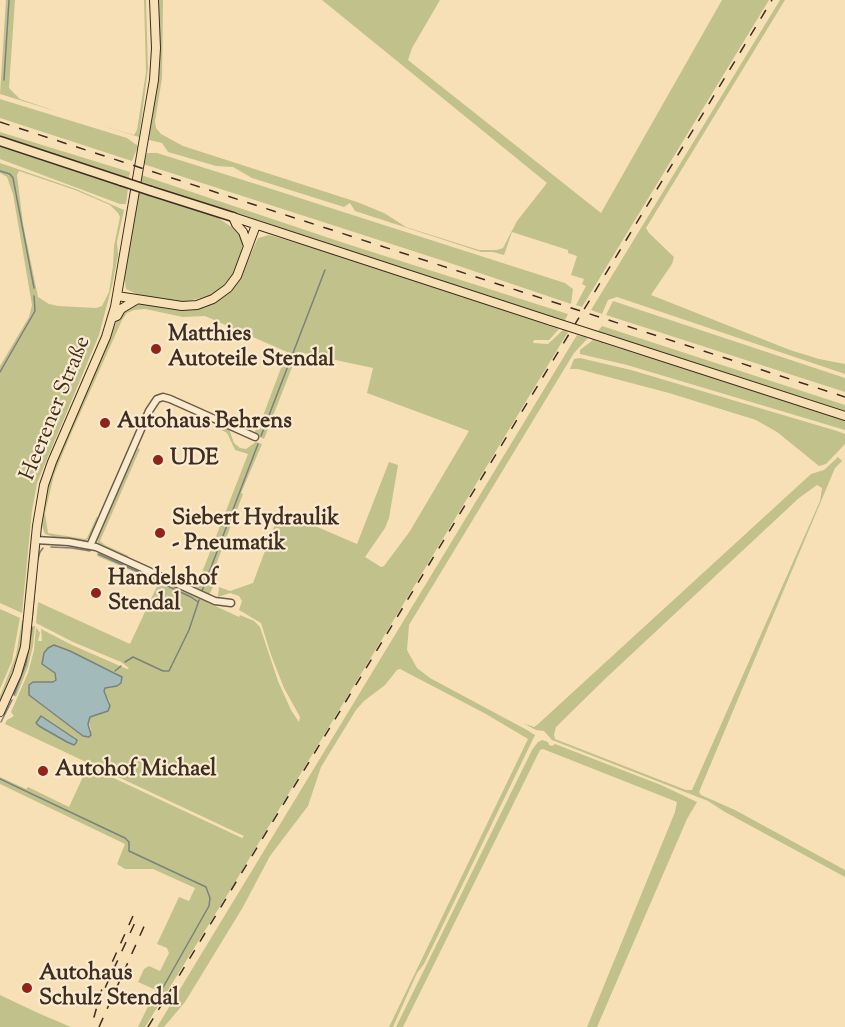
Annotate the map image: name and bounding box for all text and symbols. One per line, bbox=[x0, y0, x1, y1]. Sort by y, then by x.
place label: Matthies Autoteile Stendal bbox=[168, 323, 334, 374]
street label: Heerener Straße bbox=[16, 333, 98, 485]
marker: Matthies Autoteile Stendal bbox=[149, 342, 163, 356]
place label: Autohaus Behrens bbox=[117, 410, 292, 436]
marker: Autohaus Behrens bbox=[98, 416, 112, 430]
place label: UDE bbox=[170, 447, 219, 473]
marker: UDE bbox=[151, 453, 165, 467]
place label: Siebert Hydraulik - Pneumatik bbox=[172, 507, 339, 558]
marker: Siebert Hydraulik - Pneumatik bbox=[153, 526, 167, 540]
place label: Handelshof Stendal bbox=[108, 567, 218, 618]
marker: Handelshof Stendal bbox=[89, 586, 103, 600]
place label: Autohof Michael bbox=[55, 758, 216, 784]
marker: Autohof Michael bbox=[36, 764, 50, 778]
place label: Autohaus Schulz Stendal bbox=[39, 962, 179, 1014]
marker: Autohaus Schulz Stendal bbox=[20, 981, 34, 995]

